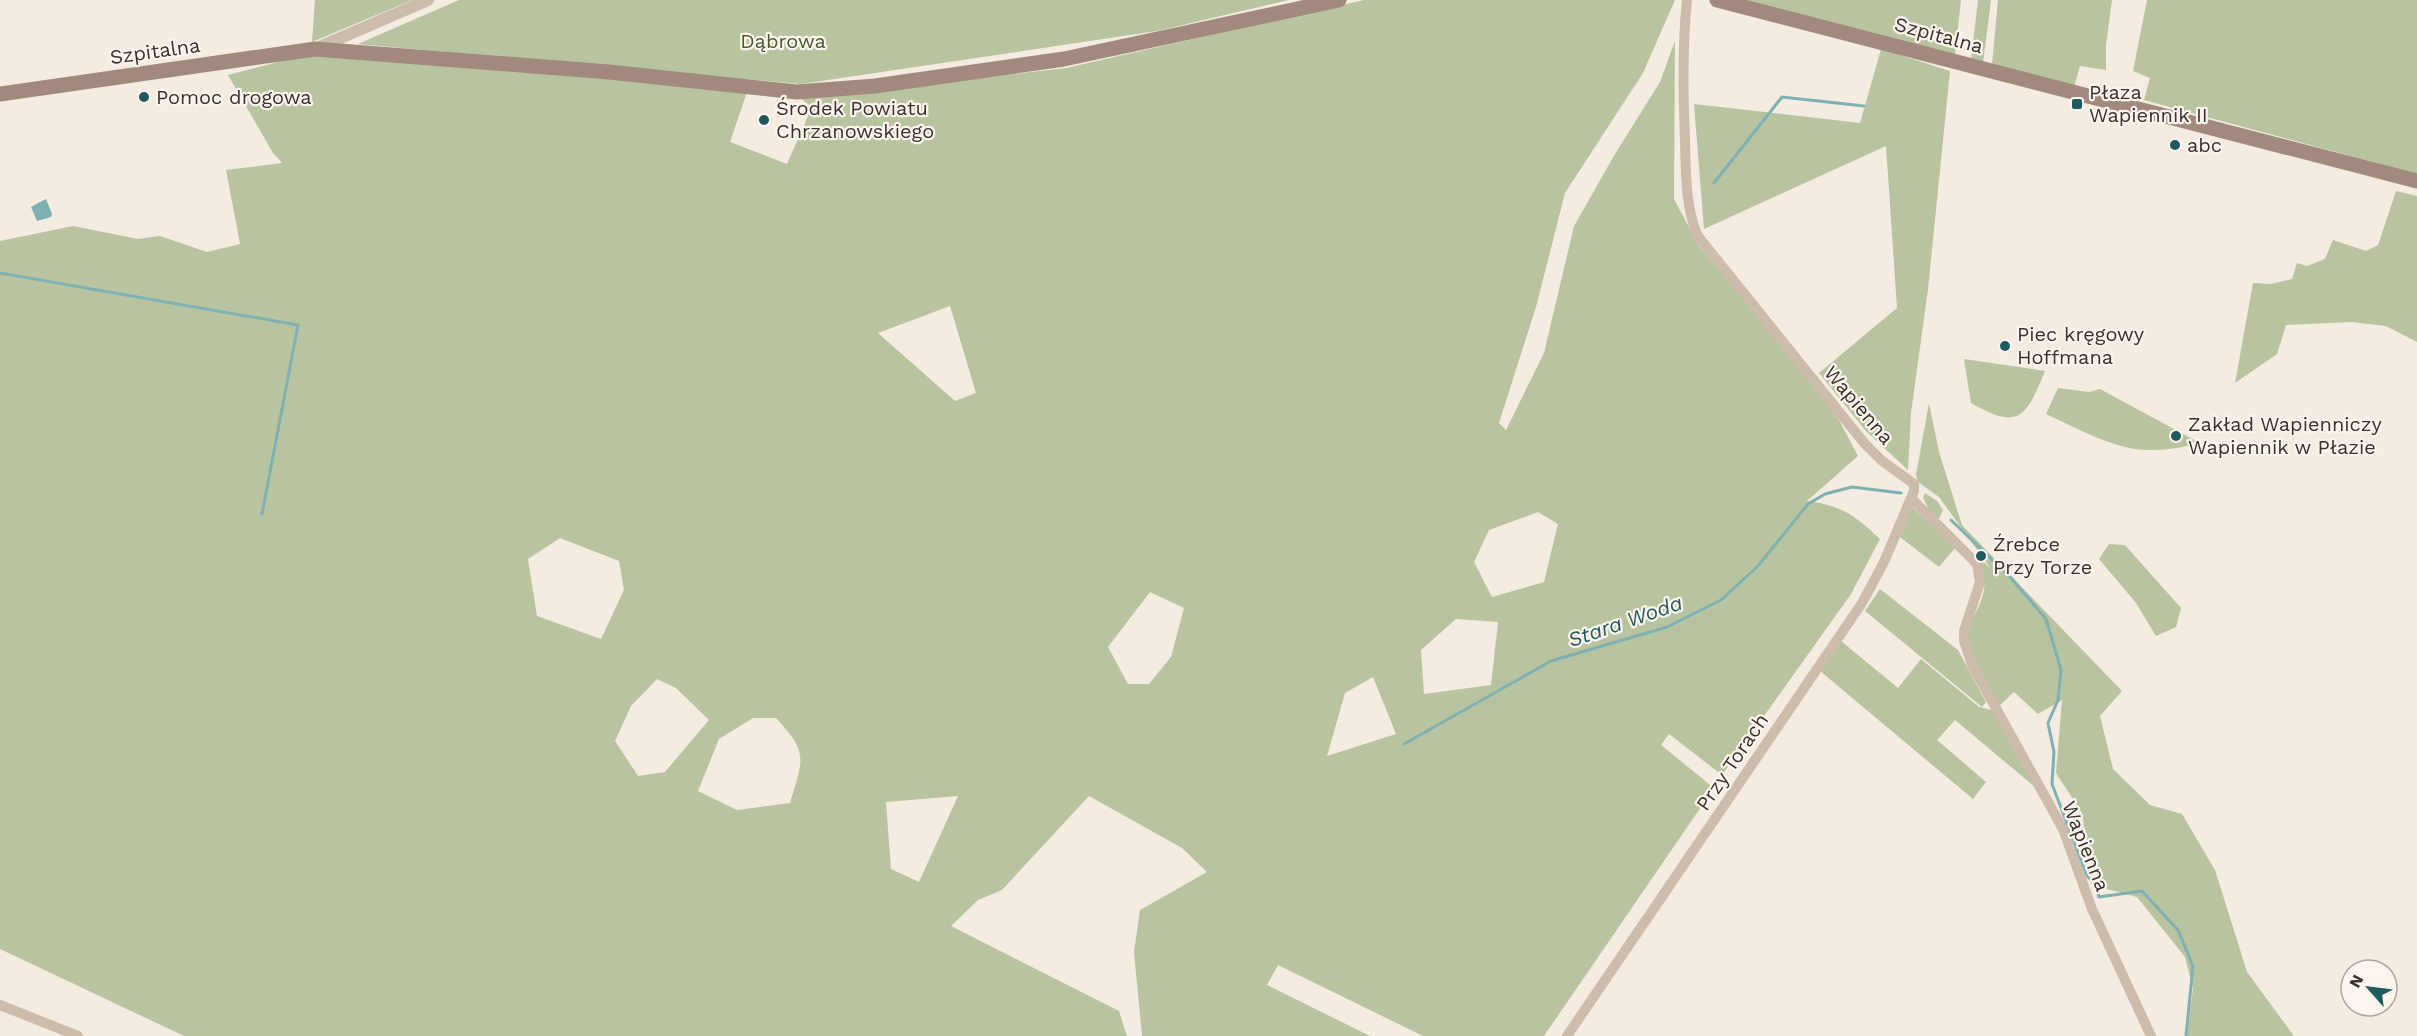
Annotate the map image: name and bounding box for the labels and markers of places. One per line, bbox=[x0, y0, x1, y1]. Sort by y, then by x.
place label: Płaza Wapiennik II bbox=[2089, 80, 2208, 127]
place label: Pomoc drogowa bbox=[156, 85, 312, 109]
marker: Pomoc drogowa bbox=[137, 90, 151, 104]
place label: Środek Powiatu Chrzanowskiego bbox=[776, 96, 934, 143]
marker: Płaza Wapiennik II bbox=[2070, 97, 2084, 111]
marker: Środek Powiatu Chrzanowskiego bbox=[757, 113, 771, 127]
place label: abc bbox=[2187, 133, 2222, 157]
marker: abc bbox=[2168, 138, 2182, 152]
place label: Piec kręgowy Hoffmana bbox=[2017, 322, 2145, 369]
marker: Piec kręgowy Hoffmana bbox=[1998, 339, 2012, 353]
place label: Zakład Wapienniczy Wapiennik w Płazie bbox=[2188, 412, 2382, 459]
marker: Zakład Wapienniczy Wapiennik w Płazie bbox=[2169, 429, 2183, 443]
place label: Źrebce Przy Torze bbox=[1993, 532, 2092, 579]
marker: Źrebce Przy Torze bbox=[1974, 549, 1988, 563]

